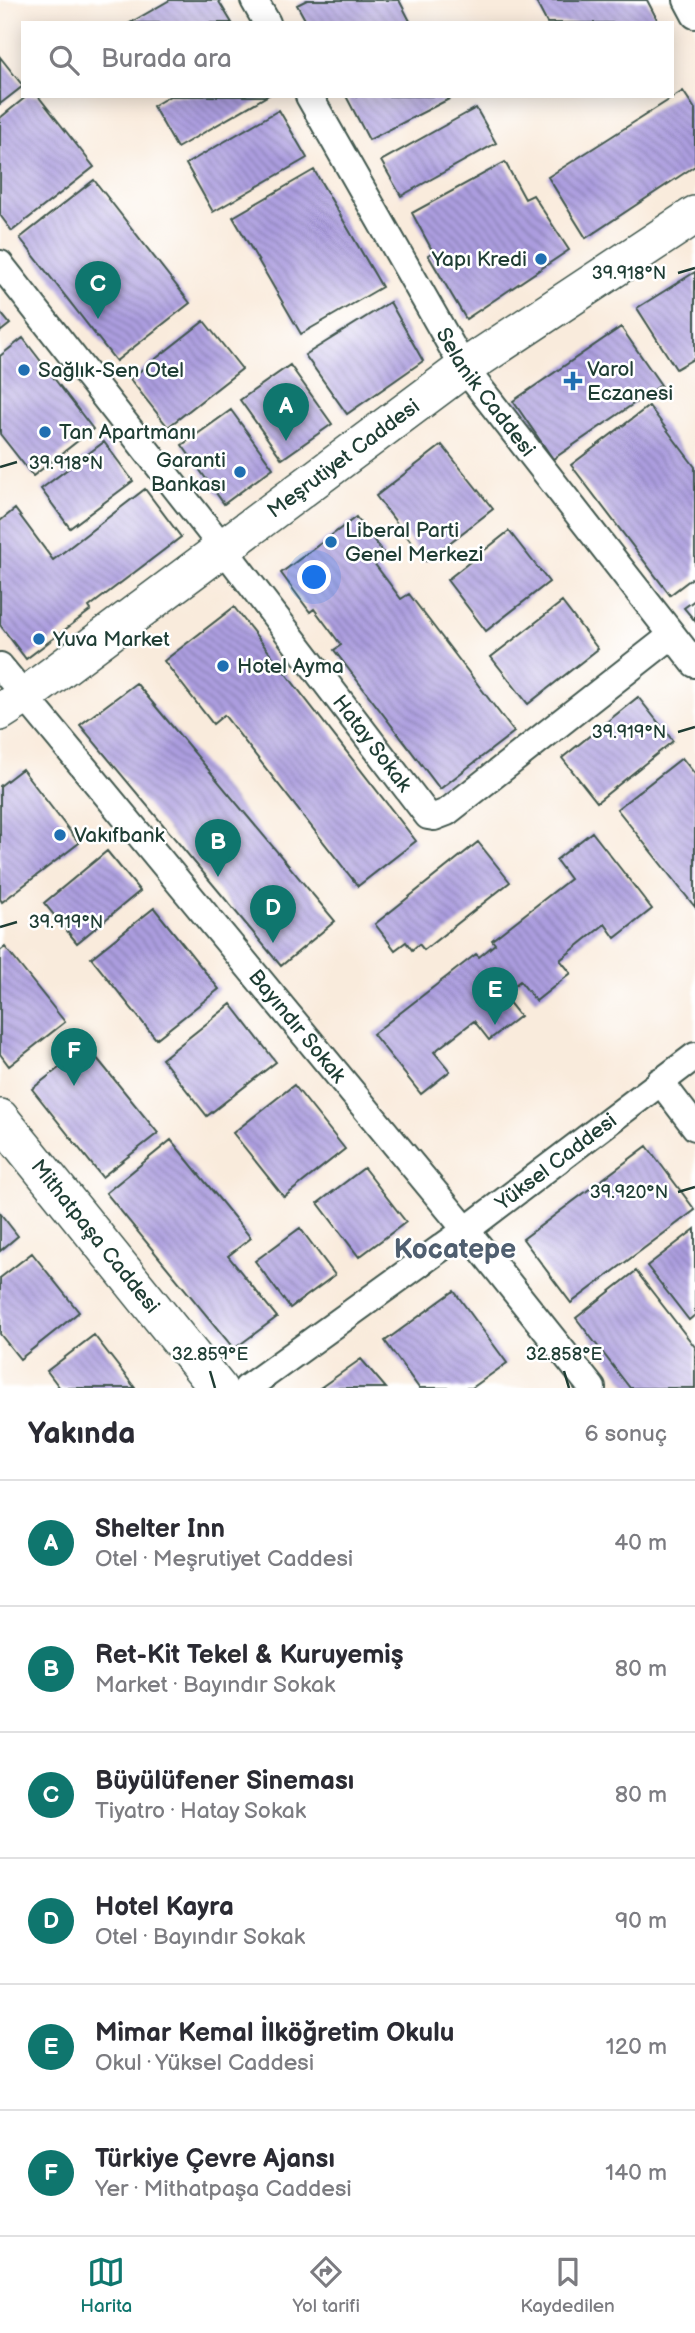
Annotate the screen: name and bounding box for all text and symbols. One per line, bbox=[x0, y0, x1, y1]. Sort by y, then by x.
search box bbox=[21, 21, 674, 98]
icon: search bbox=[45, 41, 83, 79]
text: Burada ara bbox=[101, 44, 232, 75]
place label: Yapı Kredi bbox=[431, 247, 527, 272]
marker: Yapı Kredi bbox=[533, 251, 549, 267]
pin: C bbox=[75, 261, 121, 319]
text: 39.918°N bbox=[592, 263, 666, 284]
street label: Selanik Caddesi bbox=[431, 323, 541, 461]
place label: Varol Eczanesi bbox=[587, 357, 673, 406]
place label: Sağlık-Sen Otel bbox=[38, 358, 184, 383]
marker: Sağlık-Sen Otel bbox=[16, 362, 32, 378]
marker: Varol Eczanesi bbox=[565, 373, 581, 389]
pin: A bbox=[263, 383, 309, 441]
street label: Meşrutiyet Caddesi bbox=[262, 393, 424, 523]
place label: Tan Apartmanı bbox=[59, 420, 196, 445]
marker: Tan Apartmanı bbox=[37, 424, 53, 440]
place label: Garanti Bankası bbox=[151, 448, 226, 497]
text: 39.918°N bbox=[29, 453, 103, 474]
marker: Garanti Bankası bbox=[232, 464, 248, 480]
place label: Liberal Parti Genel Merkezi bbox=[345, 518, 483, 567]
marker: Liberal Parti Genel Merkezi bbox=[323, 534, 339, 550]
your location bbox=[297, 560, 331, 594]
place label: Yuva Market bbox=[52, 627, 170, 652]
marker: Yuva Market bbox=[31, 631, 47, 647]
place label: Hotel Ayma bbox=[237, 654, 344, 679]
marker: Hotel Ayma bbox=[215, 658, 231, 674]
street label: Hatay Sokak bbox=[328, 690, 418, 797]
text: 39.919°N bbox=[592, 722, 666, 743]
pin: B bbox=[195, 819, 241, 877]
place label: Vakıfbank bbox=[74, 823, 166, 848]
marker: Vakıfbank bbox=[52, 827, 68, 843]
pin: D bbox=[250, 885, 296, 943]
text: 39.919°N bbox=[29, 912, 103, 933]
street label: Bayındır Sokak bbox=[243, 964, 352, 1088]
pin: E bbox=[472, 967, 518, 1025]
pin: F bbox=[51, 1028, 97, 1086]
street label: Yüksel Caddesi bbox=[490, 1108, 621, 1216]
street label: Mithatpaşa Caddesi bbox=[26, 1154, 165, 1318]
text: 39.920°N bbox=[590, 1182, 668, 1203]
district label: Kocatepe bbox=[394, 1233, 516, 1266]
text: 32.859°E bbox=[172, 1344, 248, 1365]
text: 32.858°E bbox=[526, 1344, 602, 1365]
text: Yakında bbox=[28, 1416, 135, 1452]
text: 6 sonuç bbox=[584, 1420, 667, 1448]
text: Shelter Inn bbox=[95, 1514, 225, 1545]
text: A bbox=[44, 1529, 58, 1557]
text: 40 m bbox=[614, 1529, 667, 1557]
text: Otel · Meşrutiyet Caddesi bbox=[95, 1545, 353, 1573]
text: Ret-Kit Tekel & Kuruyemiş bbox=[95, 1640, 404, 1671]
text: B bbox=[43, 1655, 59, 1683]
text: 80 m bbox=[615, 1655, 667, 1683]
text: Market · Bayındır Sokak bbox=[95, 1671, 335, 1699]
text: Büyülüfener Sineması bbox=[95, 1766, 354, 1797]
text: C bbox=[43, 1781, 59, 1809]
text: 80 m bbox=[615, 1781, 667, 1809]
text: Tiyatro · Hatay Sokak bbox=[95, 1797, 306, 1825]
text: Hotel Kayra bbox=[95, 1892, 234, 1923]
text: D bbox=[43, 1907, 59, 1935]
text: 90 m bbox=[615, 1907, 667, 1935]
text: Otel · Bayındır Sokak bbox=[95, 1923, 305, 1951]
text: Mimar Kemal İlköğretim Okulu bbox=[95, 2018, 454, 2049]
text: E bbox=[44, 2033, 58, 2061]
text: 120 m bbox=[606, 2033, 667, 2061]
text: Okul · Yüksel Caddesi bbox=[95, 2049, 314, 2077]
text: Türkiye Çevre Ajansı bbox=[95, 2144, 335, 2175]
text: F bbox=[44, 2159, 58, 2187]
text: 140 m bbox=[605, 2159, 667, 2187]
text: Yer · Mithatpaşa Caddesi bbox=[95, 2175, 352, 2203]
tab: Harita bbox=[80, 2253, 132, 2318]
tab: Yol tarifi bbox=[293, 2253, 360, 2318]
tab: Kaydedilen bbox=[520, 2253, 615, 2318]

